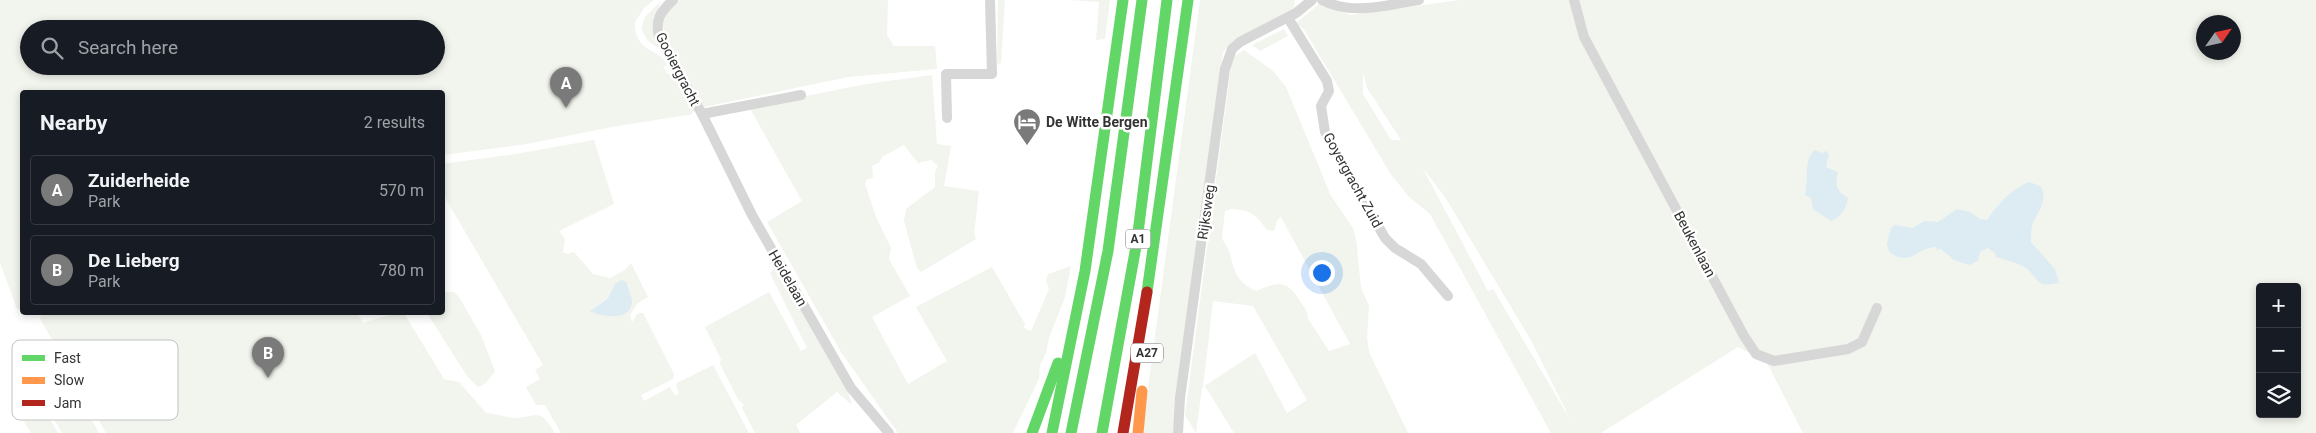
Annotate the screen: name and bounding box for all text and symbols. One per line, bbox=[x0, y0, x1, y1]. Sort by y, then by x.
north arrow bbox=[2196, 15, 2241, 60]
search box bbox=[20, 20, 445, 75]
street label: Gooiergracht bbox=[653, 29, 704, 109]
icon: search bbox=[38, 34, 66, 62]
text: Search here bbox=[78, 36, 178, 59]
pin: A bbox=[550, 67, 582, 108]
hotel icon: De Witte Bergen bbox=[1012, 107, 1042, 146]
text: Nearby bbox=[40, 111, 107, 135]
text: 2 results bbox=[364, 113, 425, 132]
place label: De Witte Bergen bbox=[1046, 114, 1148, 130]
street label: Goyergracht Zuid bbox=[1320, 130, 1386, 230]
text: Zuiderheide bbox=[88, 169, 190, 192]
text: A bbox=[52, 181, 62, 200]
text: 570 m bbox=[379, 181, 424, 200]
street label: Rijksweg bbox=[1194, 183, 1218, 241]
text: Park bbox=[88, 192, 120, 211]
street label: Beukenlaan bbox=[1671, 208, 1719, 280]
road number: A1 bbox=[1126, 230, 1150, 248]
street label: Heidelaan bbox=[765, 247, 811, 309]
text: De Lieberg bbox=[88, 249, 179, 272]
your location bbox=[1309, 260, 1335, 286]
text: B bbox=[52, 261, 62, 280]
text: 780 m bbox=[379, 261, 424, 280]
text: Park bbox=[88, 272, 120, 291]
map controls bbox=[2256, 283, 2301, 418]
button: + bbox=[2256, 283, 2301, 328]
button: − bbox=[2256, 328, 2301, 373]
pin: B bbox=[252, 337, 284, 378]
legend bbox=[12, 340, 178, 420]
road number: A27 bbox=[1131, 343, 1163, 362]
text: Fast bbox=[54, 350, 81, 366]
text: Slow bbox=[54, 372, 85, 388]
button: layers bbox=[2256, 373, 2301, 418]
text: Jam bbox=[54, 395, 82, 411]

